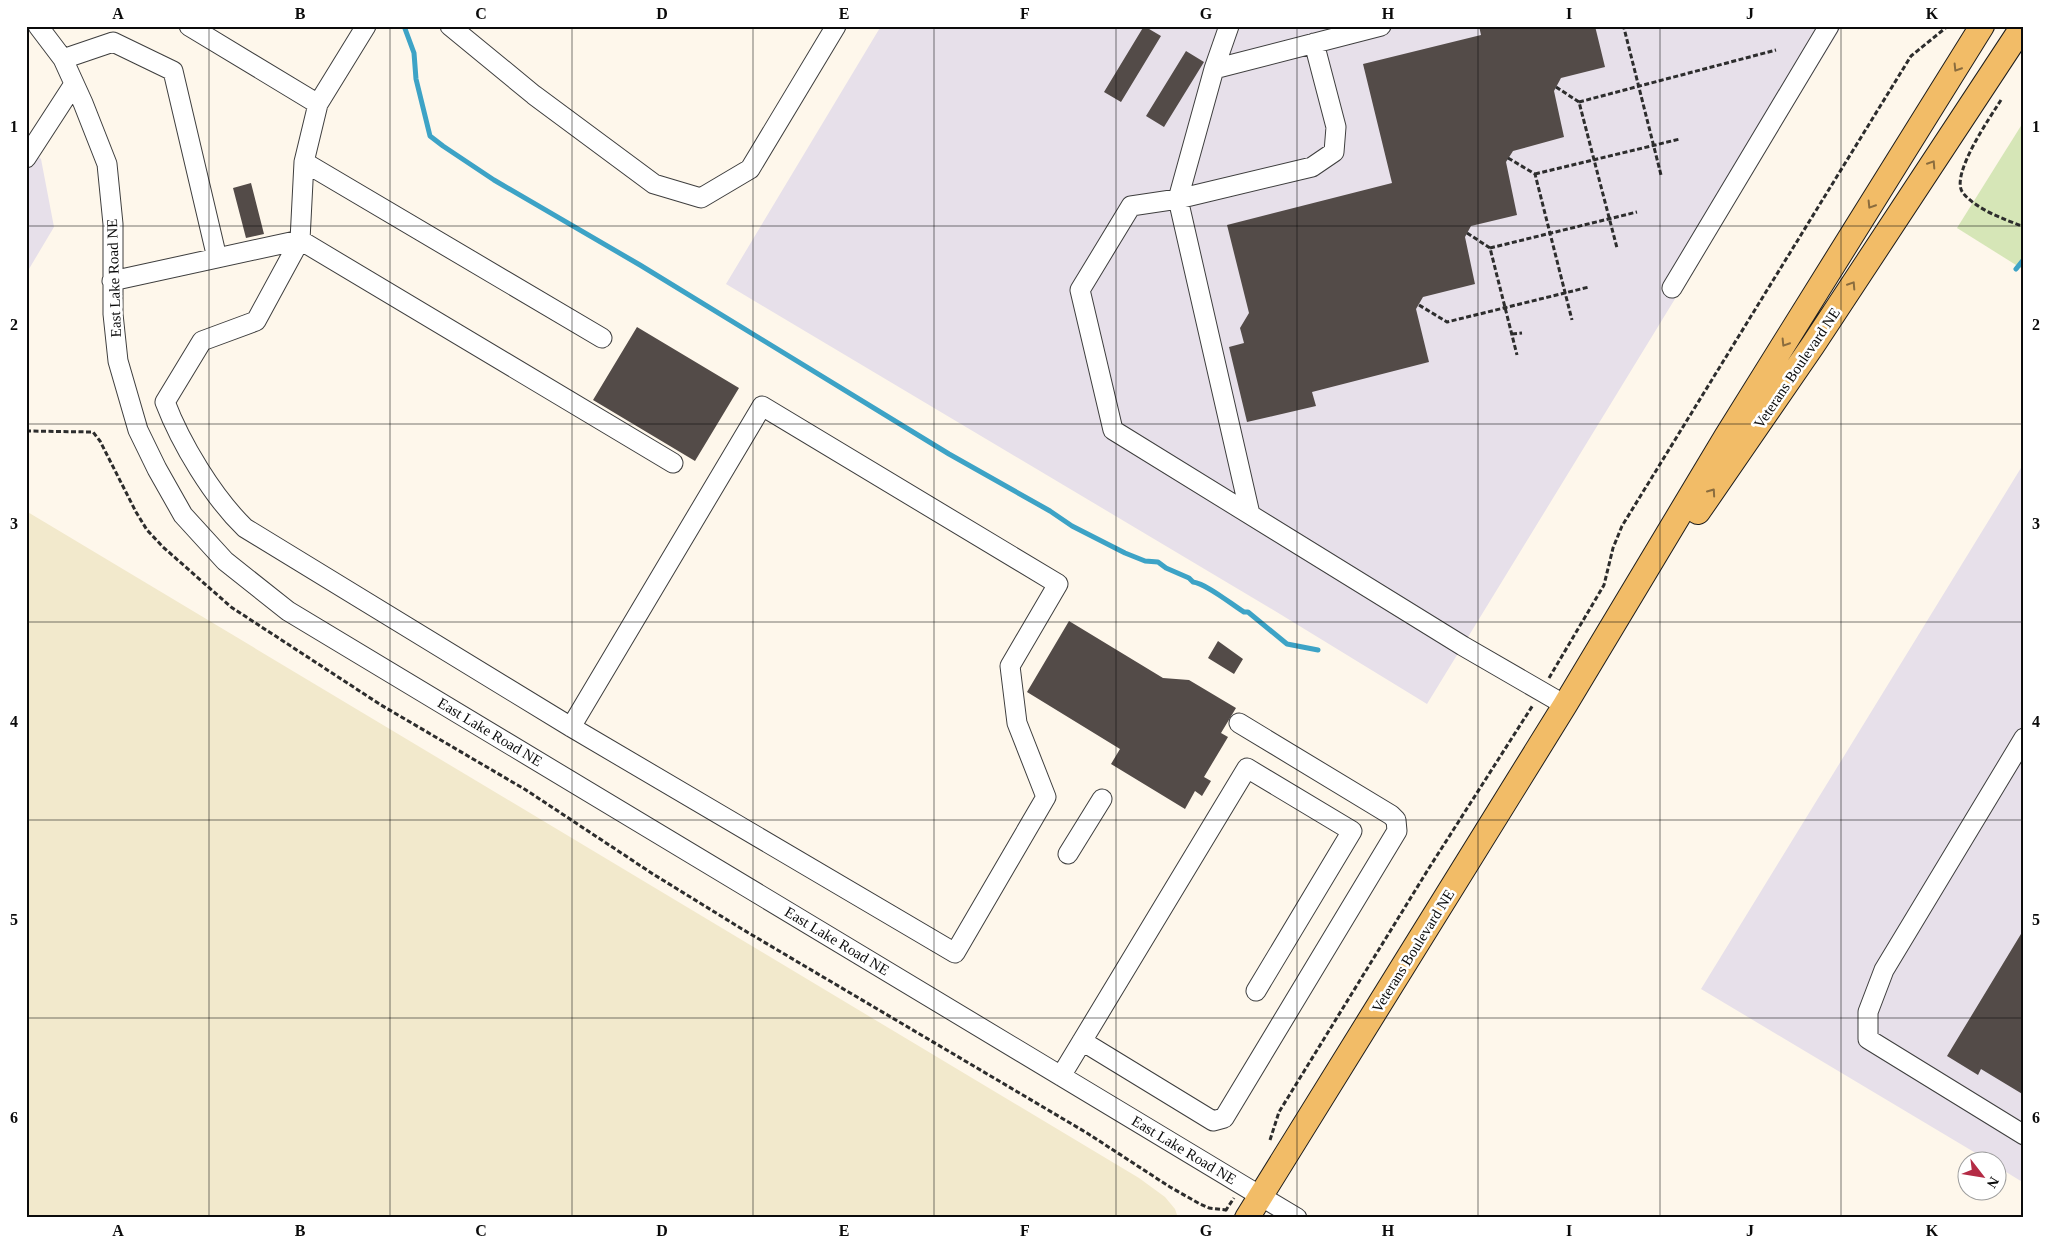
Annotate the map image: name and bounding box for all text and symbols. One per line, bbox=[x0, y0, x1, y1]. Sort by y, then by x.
text: A bbox=[112, 5, 124, 22]
text: B bbox=[295, 5, 306, 22]
text: C bbox=[475, 5, 487, 22]
text: D bbox=[656, 5, 668, 22]
text: E bbox=[839, 5, 849, 22]
text: F bbox=[1020, 5, 1030, 22]
text: G bbox=[1200, 5, 1213, 22]
text: H bbox=[1382, 5, 1395, 22]
text: I bbox=[1566, 5, 1572, 22]
text: J bbox=[1746, 5, 1754, 22]
text: K bbox=[1926, 5, 1939, 22]
one-way arrow bbox=[1953, 62, 1963, 71]
text: 1 bbox=[10, 118, 18, 135]
text: 1 bbox=[2032, 118, 2040, 135]
one-way arrow bbox=[1926, 161, 1935, 170]
one-way arrow bbox=[1867, 200, 1877, 209]
street label: East Lake Road NE bbox=[104, 218, 124, 338]
one-way arrow bbox=[1846, 282, 1856, 291]
street label: Veterans Boulevard NE bbox=[1751, 305, 1843, 431]
text: 2 bbox=[10, 316, 18, 333]
text: 2 bbox=[2032, 316, 2040, 333]
one-way arrow bbox=[1781, 338, 1791, 347]
one-way arrow bbox=[1706, 488, 1715, 498]
text: 3 bbox=[10, 515, 18, 532]
text: 3 bbox=[2032, 515, 2040, 532]
street label: East Lake Road NE bbox=[435, 695, 545, 769]
text: 4 bbox=[10, 713, 18, 730]
text: 4 bbox=[2032, 713, 2040, 730]
street label: Veterans Boulevard NE bbox=[1369, 887, 1457, 1015]
street label: East Lake Road NE bbox=[782, 904, 892, 978]
text: 5 bbox=[10, 911, 18, 928]
text: 5 bbox=[2032, 911, 2040, 928]
text: 6 bbox=[10, 1109, 18, 1126]
text: 6 bbox=[2032, 1109, 2040, 1126]
street label: East Lake Road NE bbox=[1129, 1113, 1239, 1187]
north arrow bbox=[1958, 1152, 2008, 1202]
text: N bbox=[1984, 1174, 2002, 1191]
text: A bbox=[112, 1222, 124, 1239]
text: B bbox=[295, 1222, 306, 1239]
text: C bbox=[475, 1222, 487, 1239]
text: D bbox=[656, 1222, 668, 1239]
text: E bbox=[839, 1222, 849, 1239]
text: F bbox=[1020, 1222, 1030, 1239]
text: G bbox=[1200, 1222, 1213, 1239]
text: H bbox=[1382, 1222, 1395, 1239]
text: I bbox=[1566, 1222, 1572, 1239]
text: J bbox=[1746, 1222, 1754, 1239]
text: K bbox=[1926, 1222, 1939, 1239]

